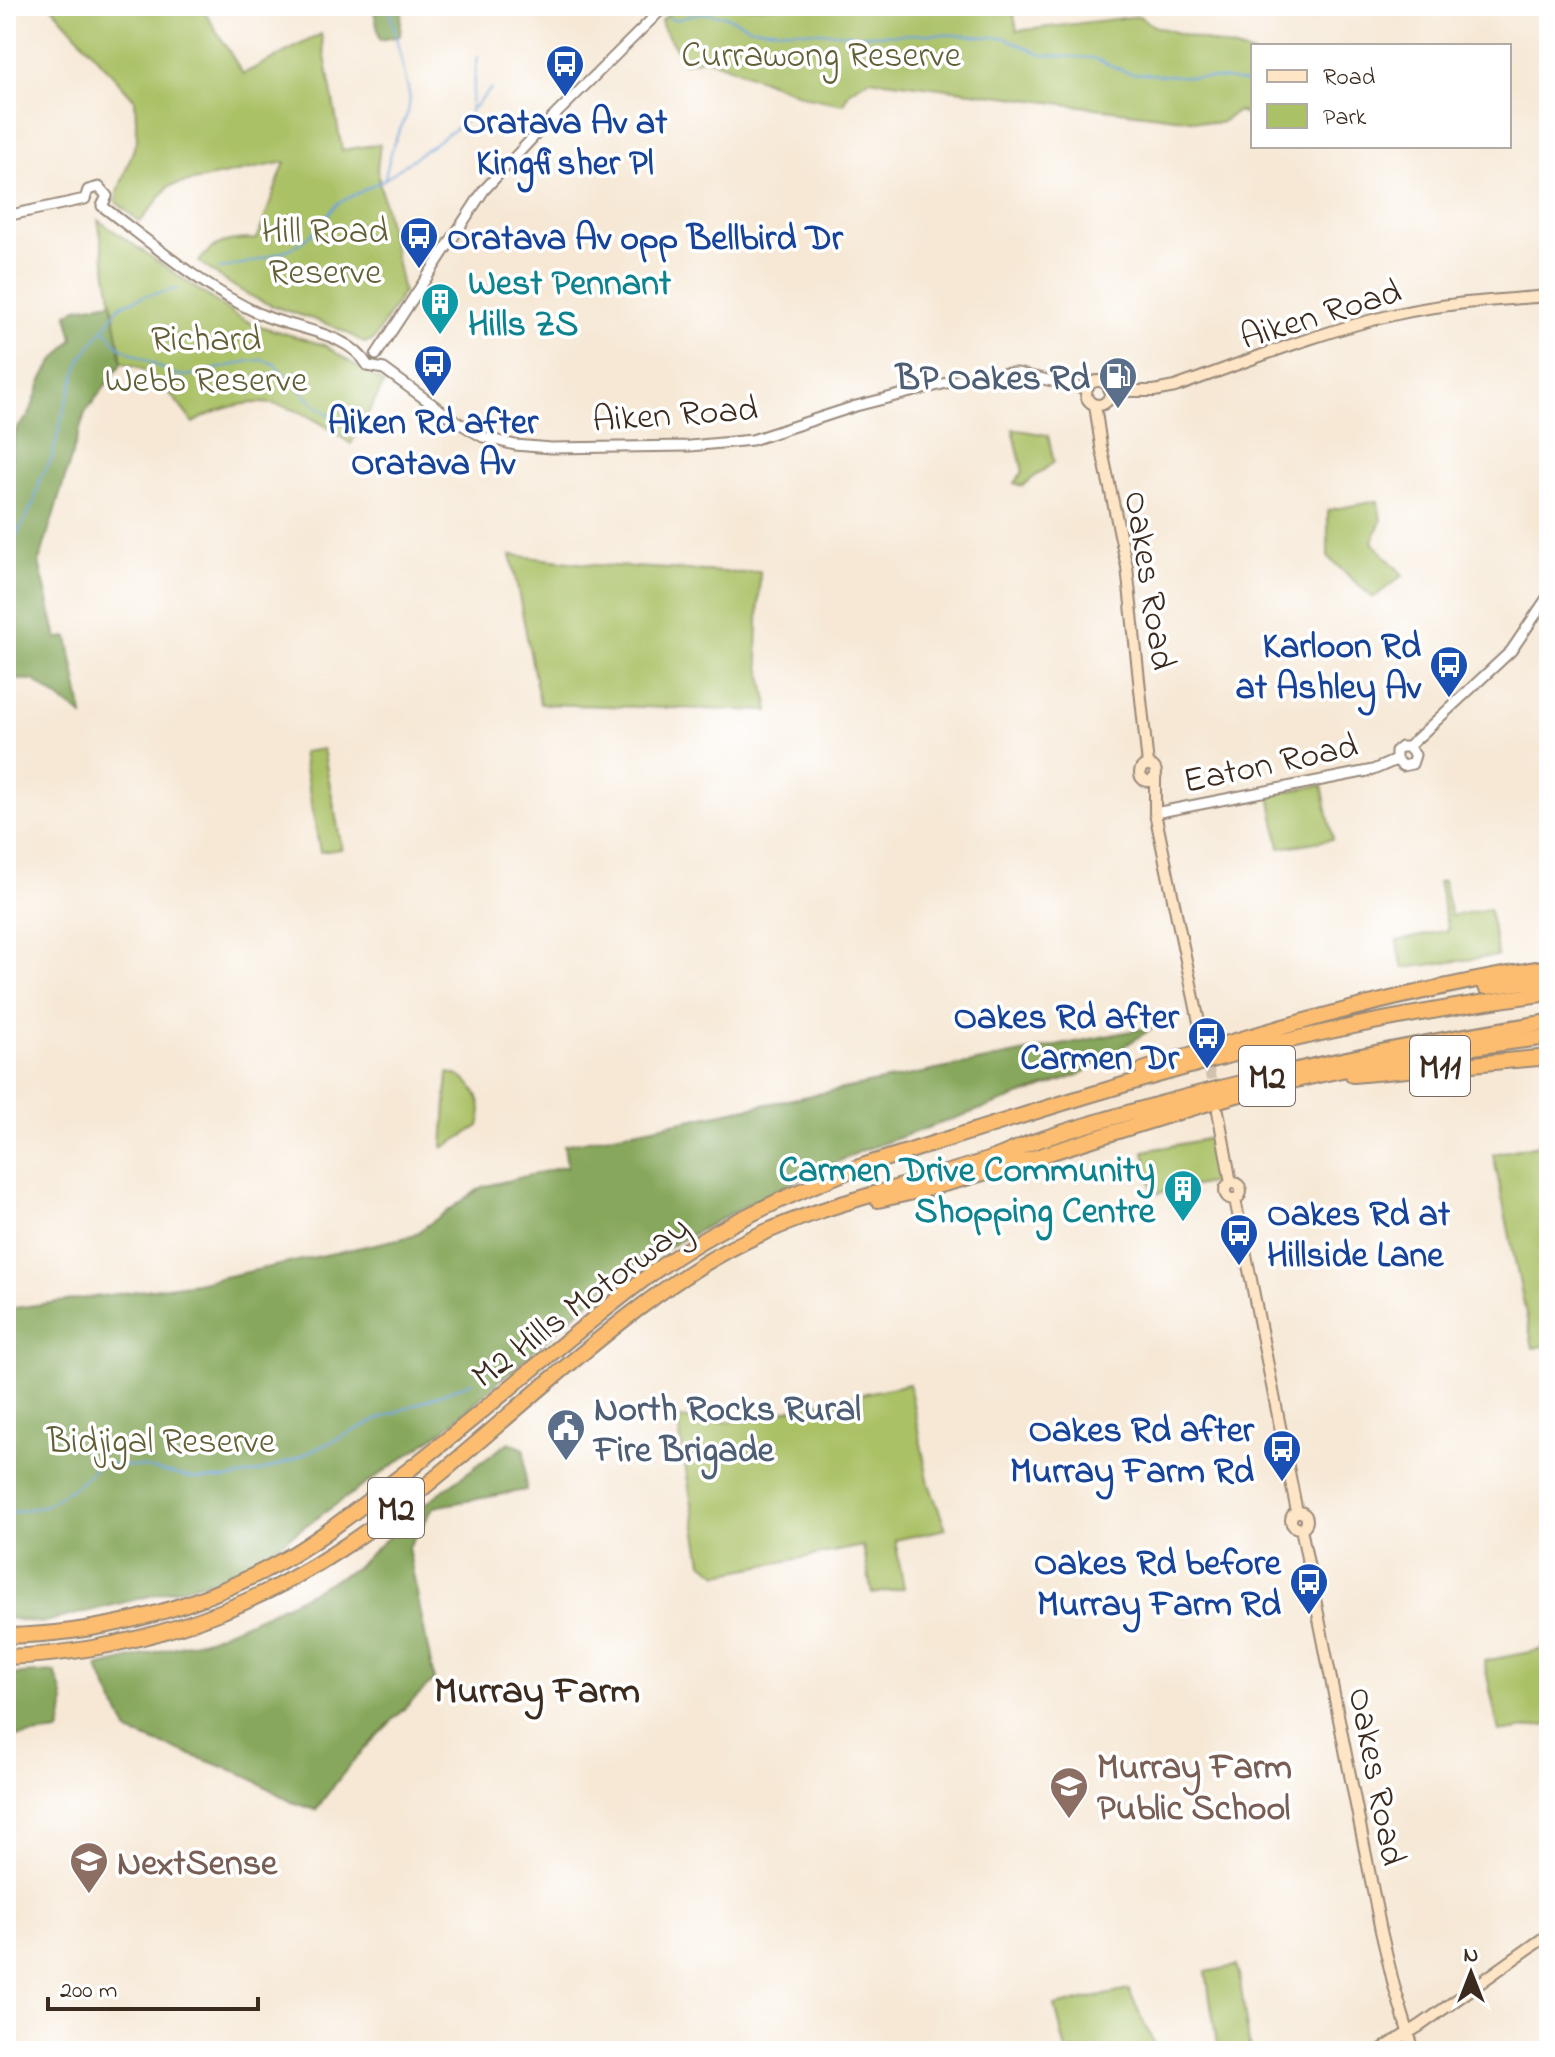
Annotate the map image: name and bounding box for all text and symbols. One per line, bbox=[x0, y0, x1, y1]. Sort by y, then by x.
park label: Currawong Reserve bbox=[681, 31, 962, 84]
bus stop icon: Oratava Av at Kingfisher Pl bbox=[544, 43, 586, 98]
legend bbox=[1251, 44, 1511, 148]
text: Road bbox=[1323, 61, 1376, 96]
place label: Oratava Av at Kingfisher Pl bbox=[463, 98, 668, 193]
text: Park bbox=[1323, 101, 1367, 136]
park label: Hill Road Reserve bbox=[262, 207, 388, 301]
place label: Oratava Av opp Bellbird Dr bbox=[447, 214, 844, 267]
bus stop icon: Oratava Av opp Bellbird Dr bbox=[398, 215, 440, 270]
place label: West Pennant Hills ZS bbox=[468, 259, 672, 353]
street label: Aiken Road bbox=[1234, 267, 1408, 366]
building icon: West Pennant Hills ZS bbox=[419, 281, 461, 336]
park label: Richard Webb Reserve bbox=[105, 315, 308, 409]
bus stop icon: Aiken Rd after Oratava Av bbox=[412, 343, 454, 398]
place label: BP Oakes Rd bbox=[894, 354, 1091, 407]
fuel station icon: BP Oakes Rd bbox=[1097, 355, 1139, 410]
street label: Aiken Road bbox=[591, 384, 760, 449]
place label: Aiken Rd after Oratava Av bbox=[328, 398, 539, 492]
street label: Oakes Road bbox=[1107, 487, 1188, 674]
place label: Karloon Rd at Ashley Av bbox=[1236, 622, 1422, 716]
bus stop icon: Karloon Rd at Ashley Av bbox=[1428, 644, 1470, 699]
street label: Eaton Road bbox=[1179, 721, 1363, 810]
place label: Oakes Rd after Carmen Dr bbox=[953, 993, 1180, 1087]
bus stop icon: Oakes Rd after Carmen Dr bbox=[1186, 1015, 1228, 1070]
road number: M11 bbox=[1410, 1036, 1470, 1096]
road number: M2 bbox=[1239, 1046, 1295, 1106]
place label: Carmen Drive Community Shopping Centre bbox=[778, 1146, 1156, 1241]
building icon: Carmen Drive Community Shopping Centre bbox=[1162, 1168, 1204, 1223]
place label: Oakes Rd at Hillside Lane bbox=[1267, 1190, 1451, 1284]
street label: M2 Hills Motorway bbox=[461, 1204, 702, 1403]
bus stop icon: Oakes Rd at Hillside Lane bbox=[1218, 1212, 1260, 1267]
place label: North Rocks Rural Fire Brigade bbox=[592, 1385, 861, 1480]
place label: Oakes Rd after Murray Farm Rd bbox=[1010, 1406, 1255, 1500]
public building icon: North Rocks Rural Fire Brigade bbox=[545, 1407, 587, 1462]
park label: Bidjigal Reserve bbox=[46, 1417, 276, 1470]
bus stop icon: Oakes Rd after Murray Farm Rd bbox=[1261, 1428, 1303, 1483]
road number: M2 bbox=[368, 1478, 424, 1538]
place label: Oakes Rd before Murray Farm Rd bbox=[1034, 1539, 1282, 1633]
bus stop icon: Oakes Rd before Murray Farm Rd bbox=[1288, 1561, 1330, 1616]
district label: Murray Farm bbox=[434, 1665, 640, 1721]
street label: Oakes Road bbox=[1331, 1683, 1418, 1871]
place label: Murray Farm Public School bbox=[1097, 1743, 1292, 1837]
school or university icon: Murray Farm Public School bbox=[1048, 1765, 1090, 1820]
place label: NextSense bbox=[117, 1839, 278, 1892]
school or university icon: NextSense bbox=[68, 1840, 110, 1895]
north arrow bbox=[1431, 1933, 1511, 2013]
text: N bbox=[1464, 1940, 1478, 1972]
scale bar bbox=[48, 1961, 258, 2011]
text: 200 m bbox=[60, 1974, 117, 2009]

